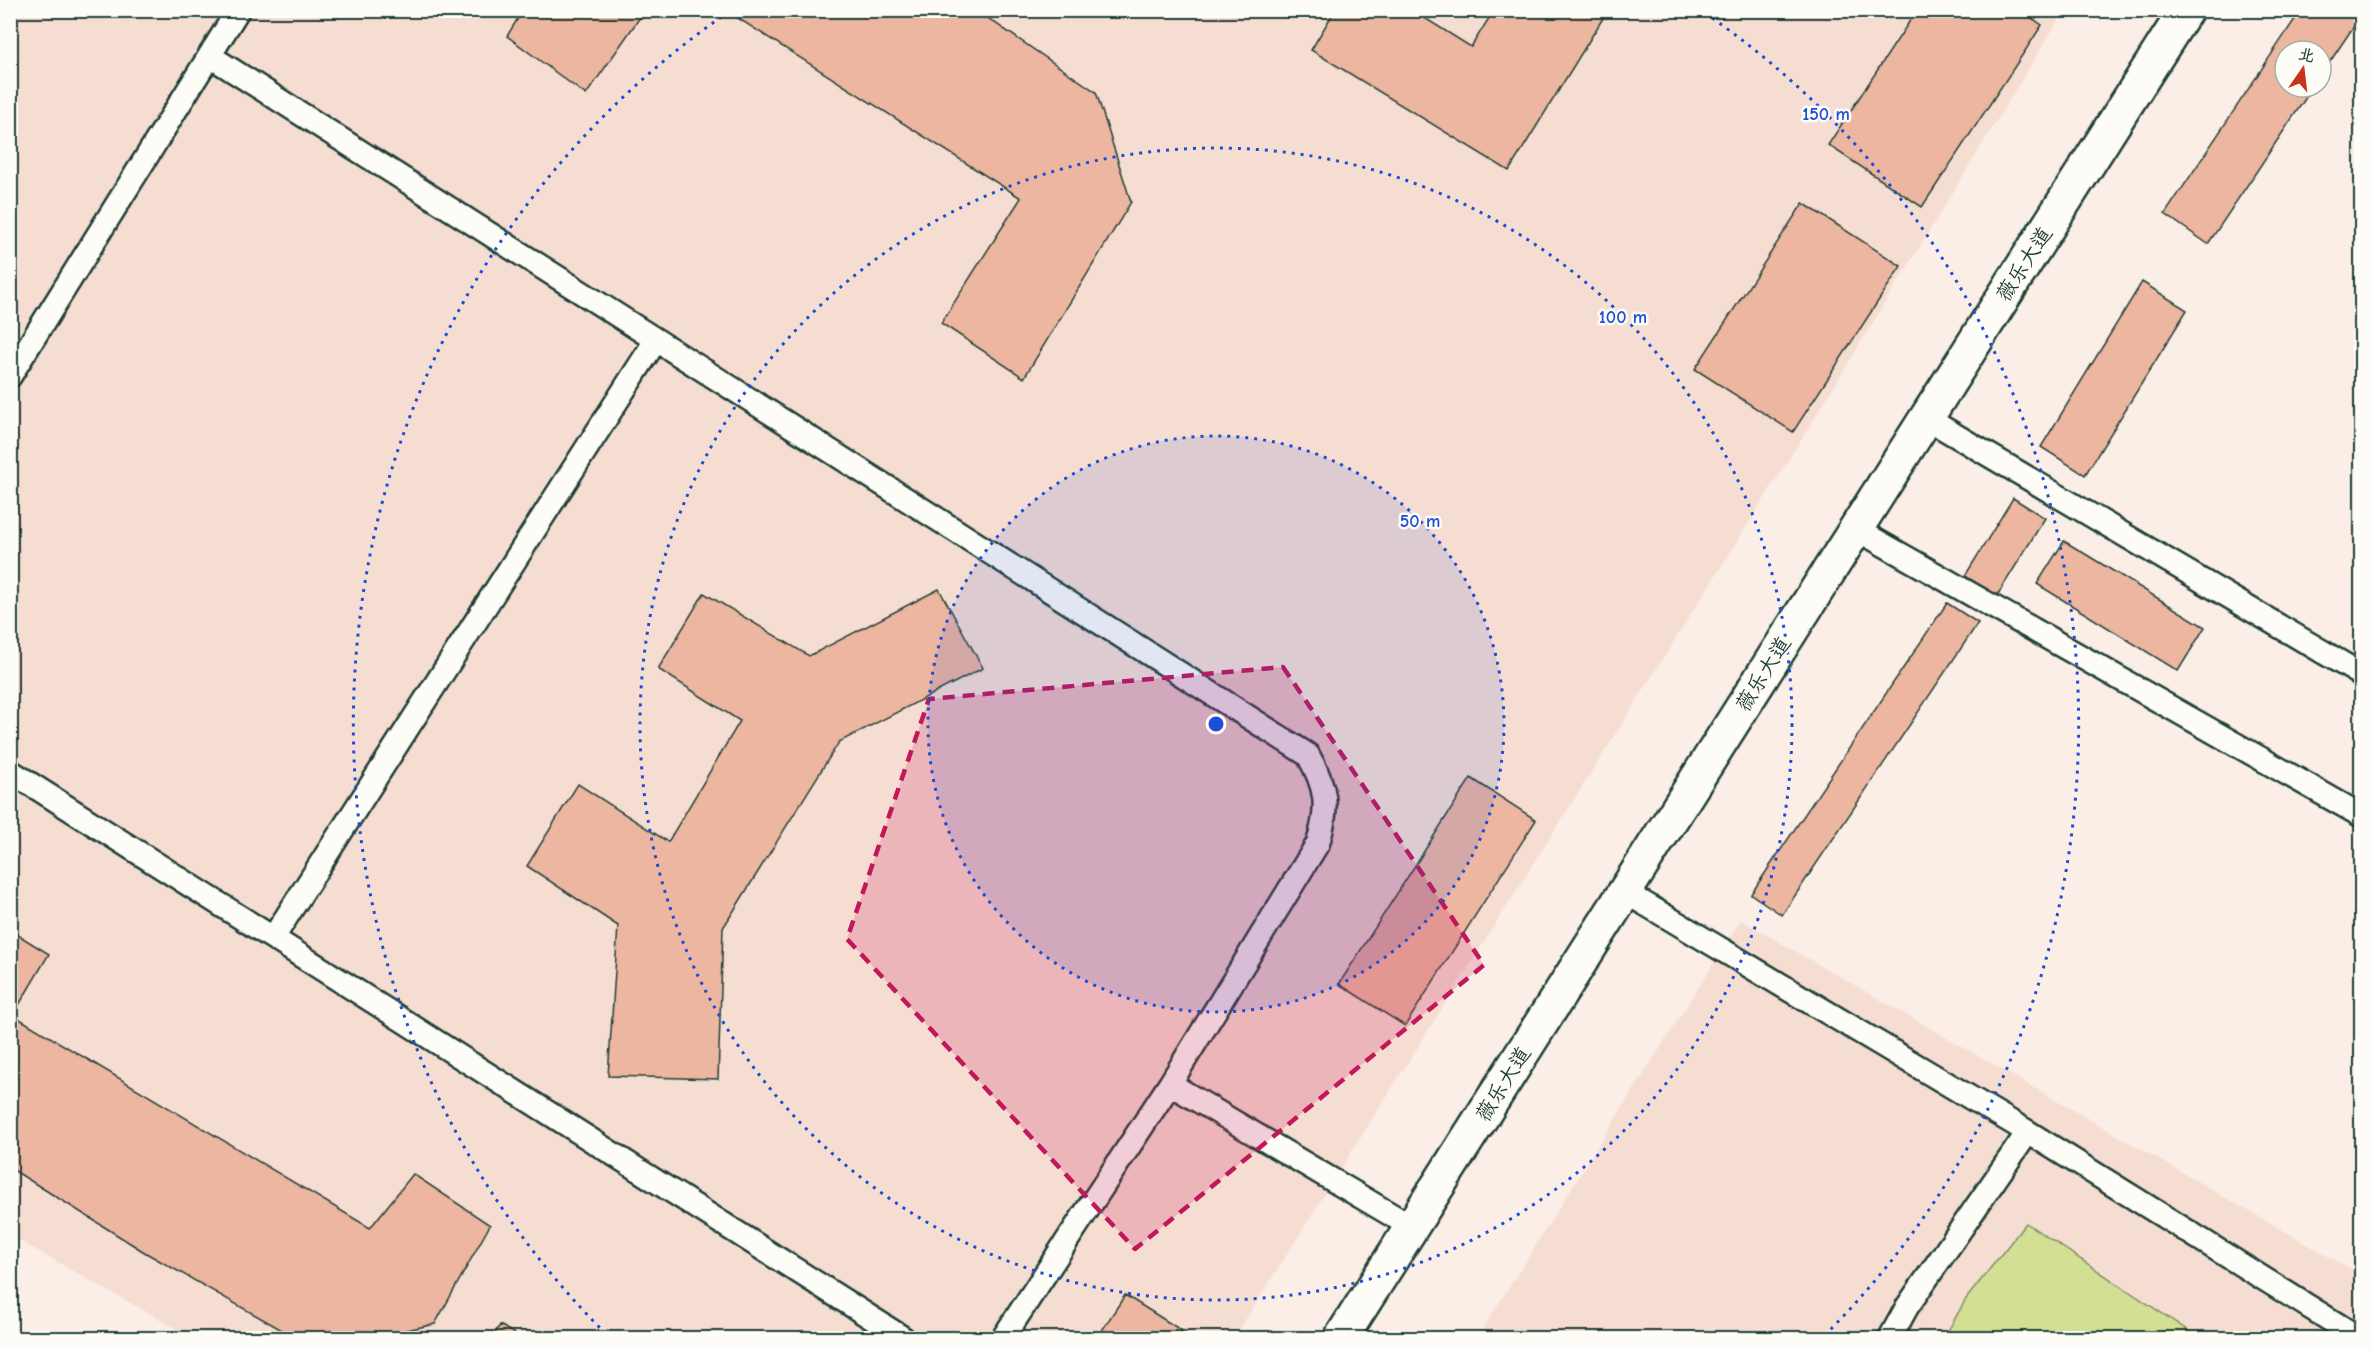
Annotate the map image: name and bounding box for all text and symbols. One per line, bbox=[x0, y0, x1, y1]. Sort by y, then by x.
north arrow bbox=[2273, 39, 2333, 99]
text: 北 bbox=[2296, 45, 2316, 66]
text: 150 m bbox=[1802, 104, 1850, 125]
street label: 薇乐大道 bbox=[1991, 222, 2057, 306]
text: 100 m bbox=[1599, 307, 1647, 328]
text: 50 m bbox=[1400, 511, 1440, 532]
street label: 薇乐大道 bbox=[1731, 632, 1795, 716]
centre of rings bbox=[1206, 714, 1226, 734]
street label: 薇乐大道 bbox=[1471, 1042, 1535, 1126]

